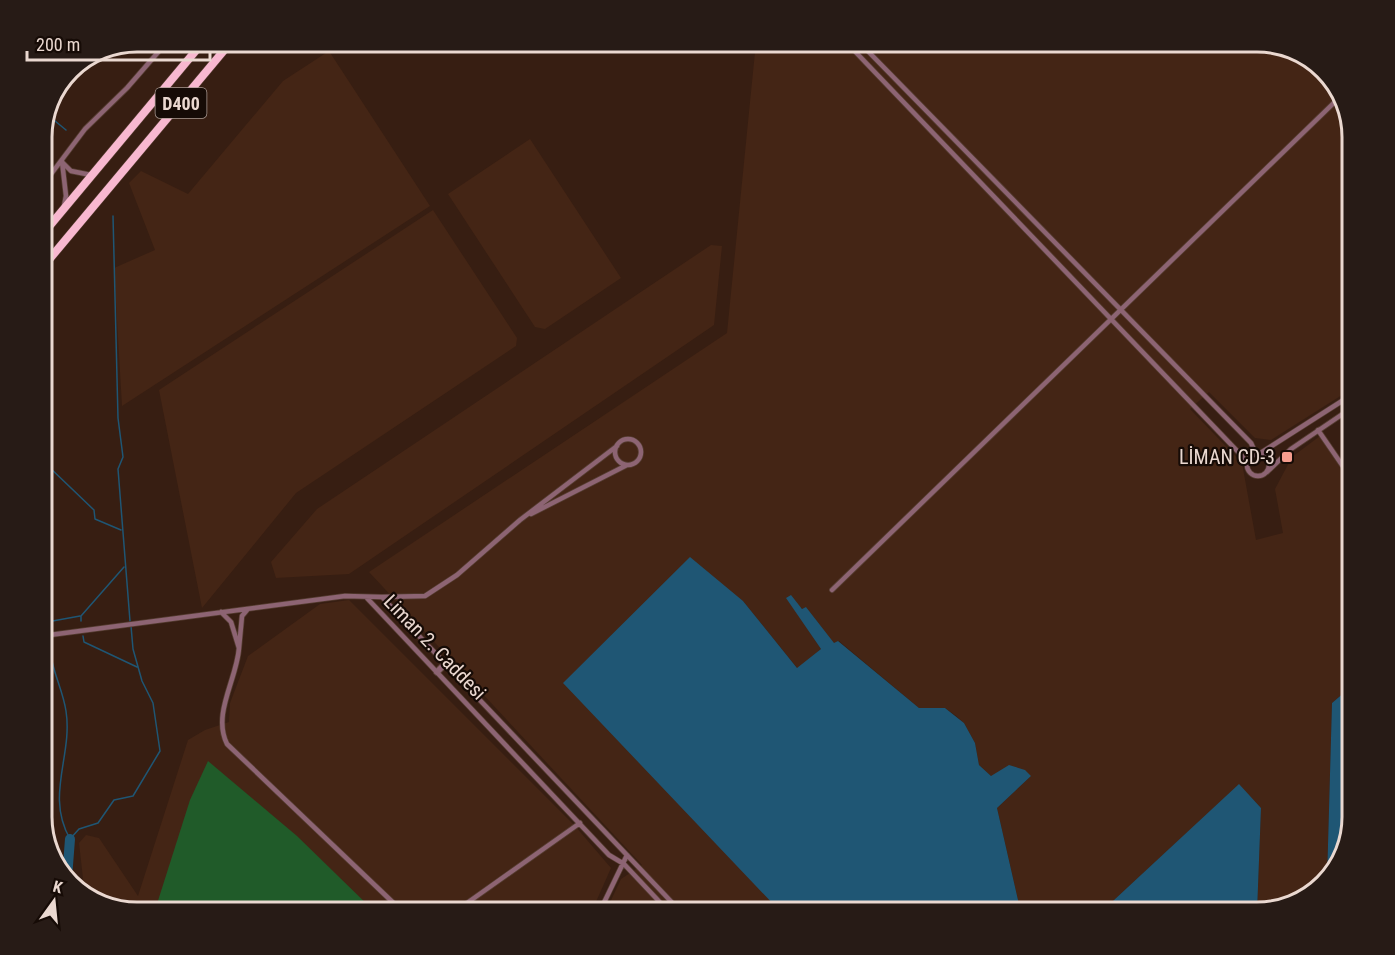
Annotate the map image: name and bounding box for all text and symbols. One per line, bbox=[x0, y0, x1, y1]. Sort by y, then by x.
scale bar bbox=[27, 24, 210, 62]
text: 200 m bbox=[36, 34, 80, 55]
road number: D400 bbox=[156, 88, 207, 118]
place label: LİMAN CD-3 bbox=[1179, 445, 1275, 469]
marker: LİMAN CD-3 bbox=[1280, 450, 1294, 464]
street label: Liman 2. Caddesi bbox=[379, 590, 491, 704]
north arrow bbox=[24, 871, 84, 931]
text: K bbox=[51, 877, 65, 897]

